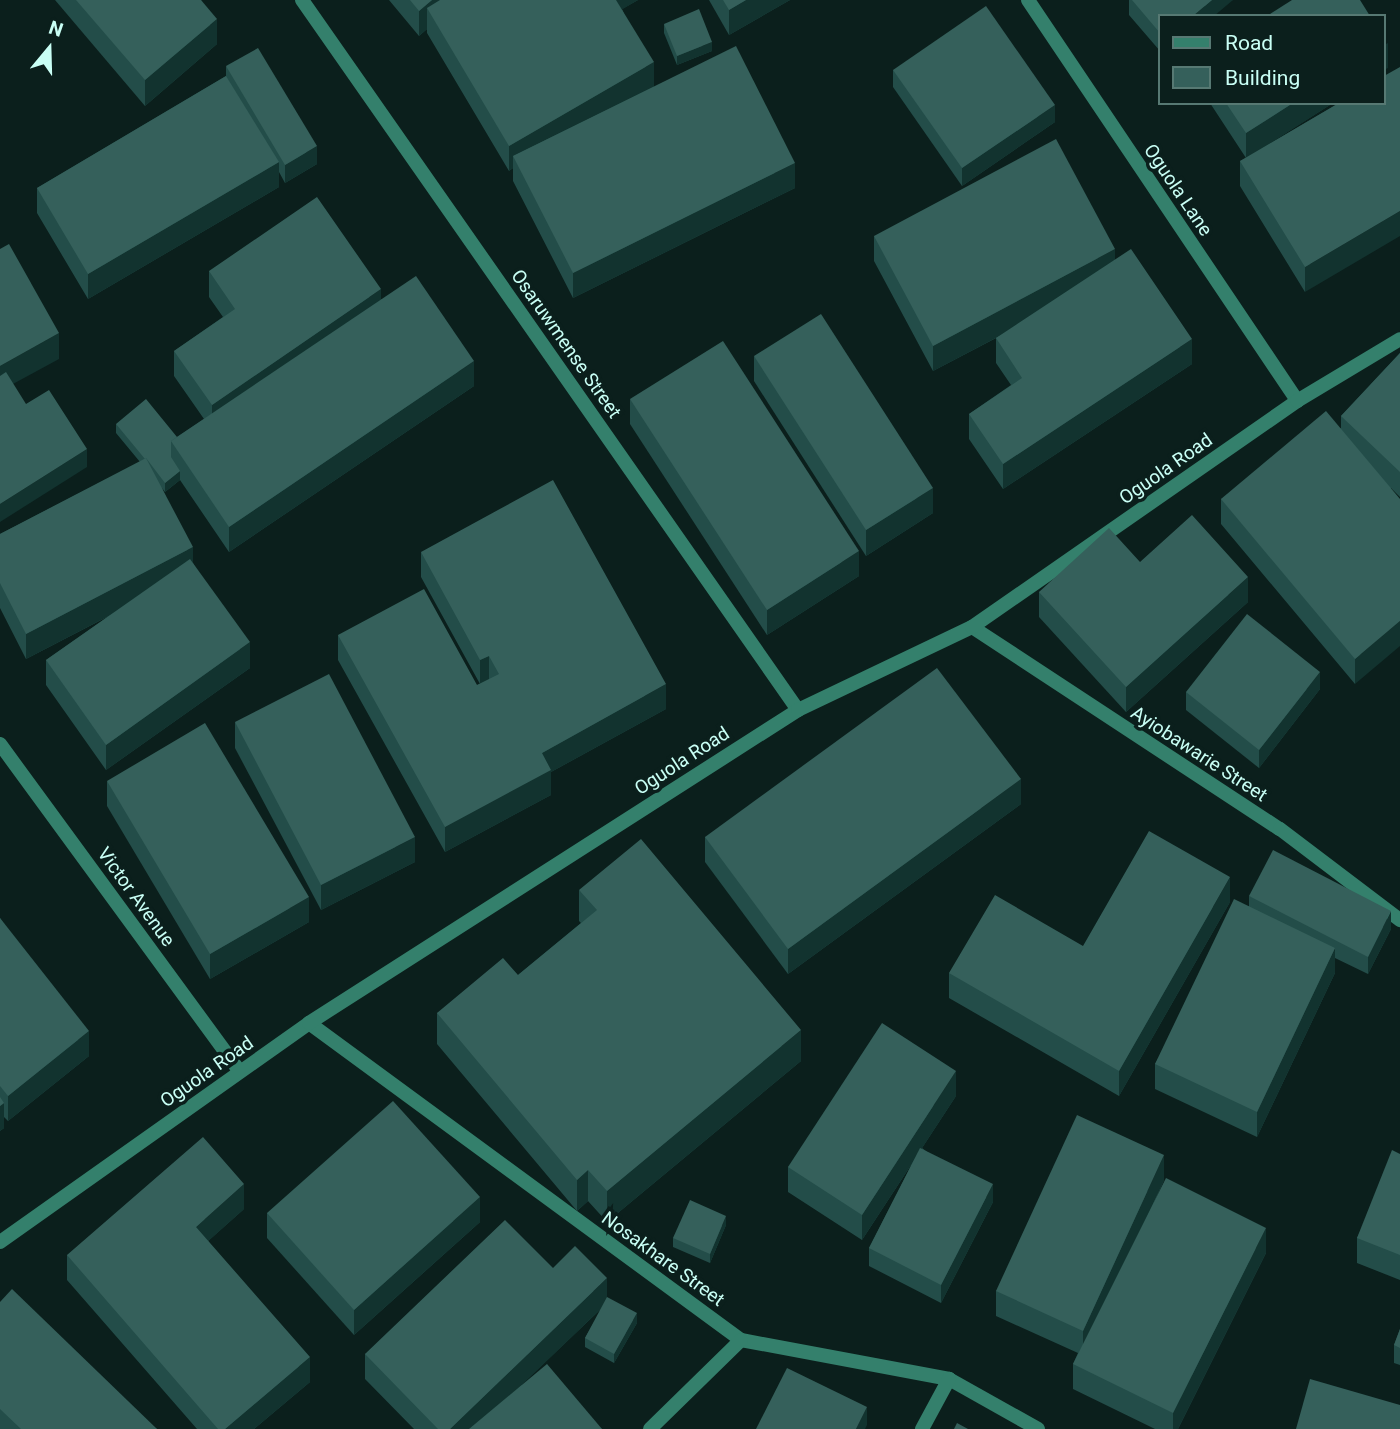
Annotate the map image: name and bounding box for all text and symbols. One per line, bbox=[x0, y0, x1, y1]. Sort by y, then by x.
north arrow bbox=[14, 14, 84, 84]
legend bbox=[1158, 14, 1386, 105]
text: N bbox=[46, 16, 66, 42]
text: Road bbox=[1225, 31, 1273, 55]
text: Building bbox=[1225, 66, 1300, 90]
street label: Oguola Lane bbox=[1139, 140, 1217, 240]
street label: Osaruwmense Street bbox=[506, 265, 626, 423]
street label: Oguola Road bbox=[1115, 429, 1217, 509]
street label: Ayiobawarie Street bbox=[1127, 701, 1271, 807]
street label: Oguola Road bbox=[630, 722, 734, 800]
street label: Victor Avenue bbox=[92, 843, 180, 951]
street label: Oguola Road bbox=[156, 1032, 258, 1112]
street label: Nosakhare Street bbox=[597, 1207, 729, 1311]

